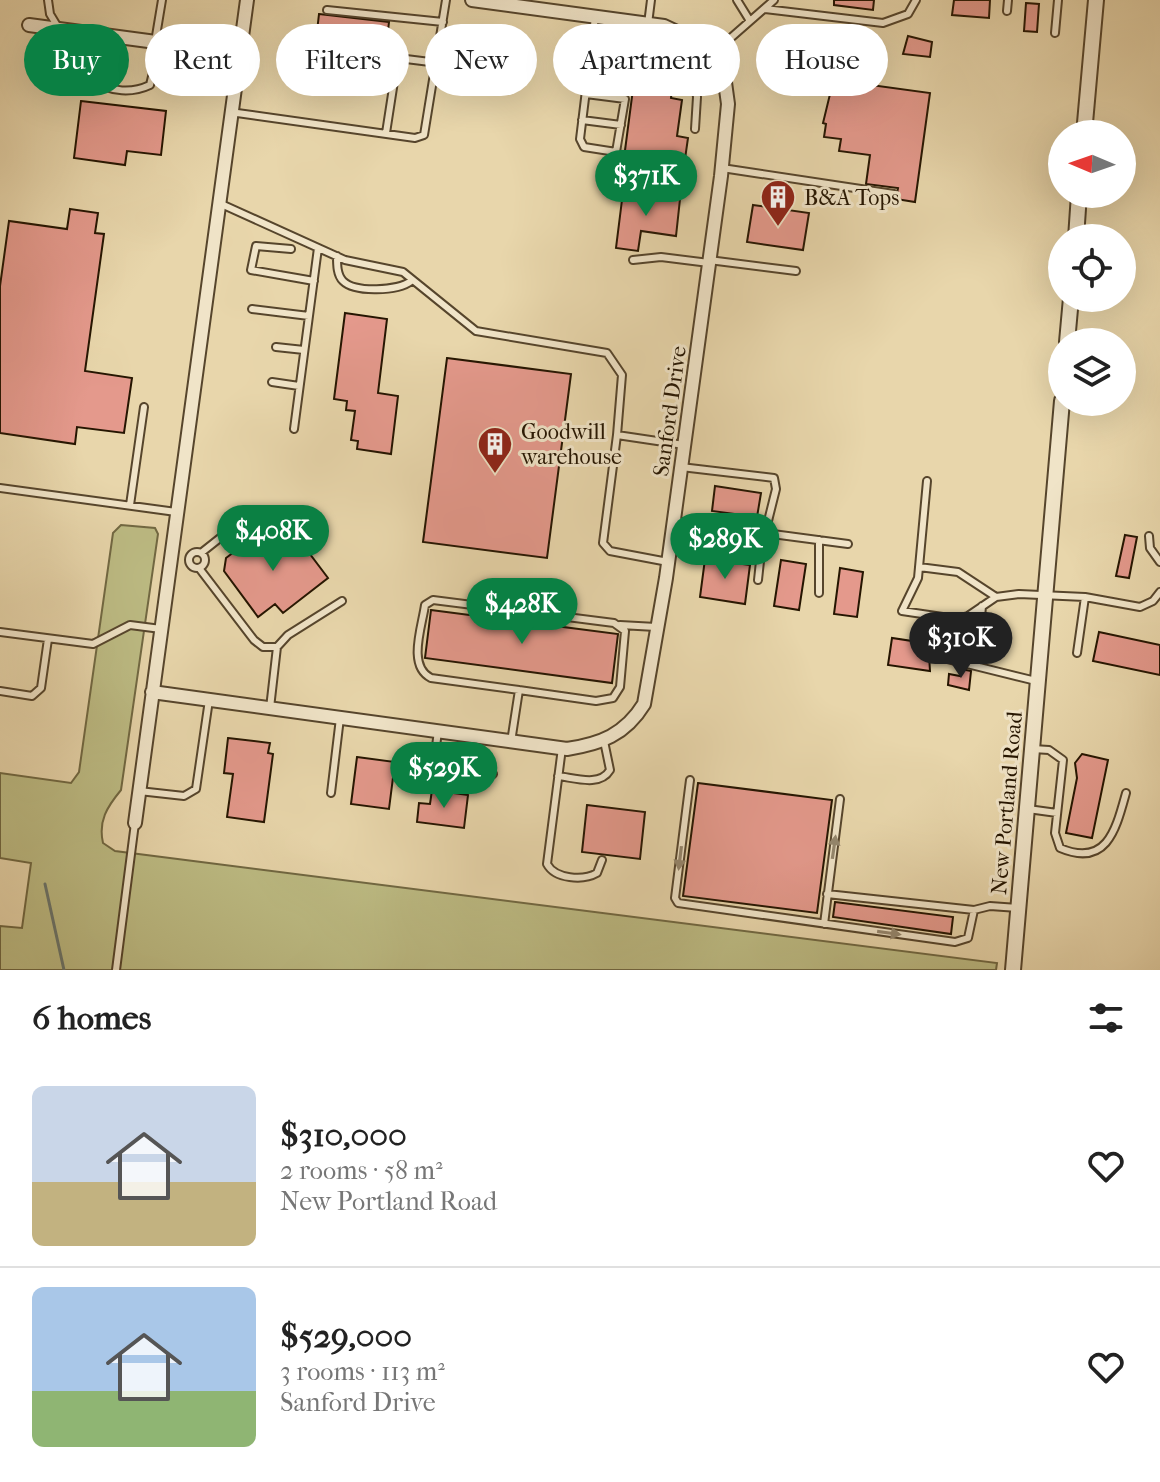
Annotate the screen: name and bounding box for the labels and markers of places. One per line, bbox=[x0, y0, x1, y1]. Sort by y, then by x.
pin: $371K bbox=[590, 150, 702, 218]
building icon: B&A Tops bbox=[759, 178, 797, 228]
place label: B&A Tops bbox=[804, 185, 899, 211]
place label: Goodwill warehouse bbox=[520, 419, 622, 470]
building icon: Goodwill warehouse bbox=[476, 425, 514, 475]
pin: $408K bbox=[217, 505, 329, 573]
pin: $289K bbox=[669, 513, 781, 581]
pin: $428K bbox=[466, 578, 578, 646]
pin: $310K bbox=[905, 612, 1017, 680]
pin: $529K bbox=[388, 742, 500, 810]

